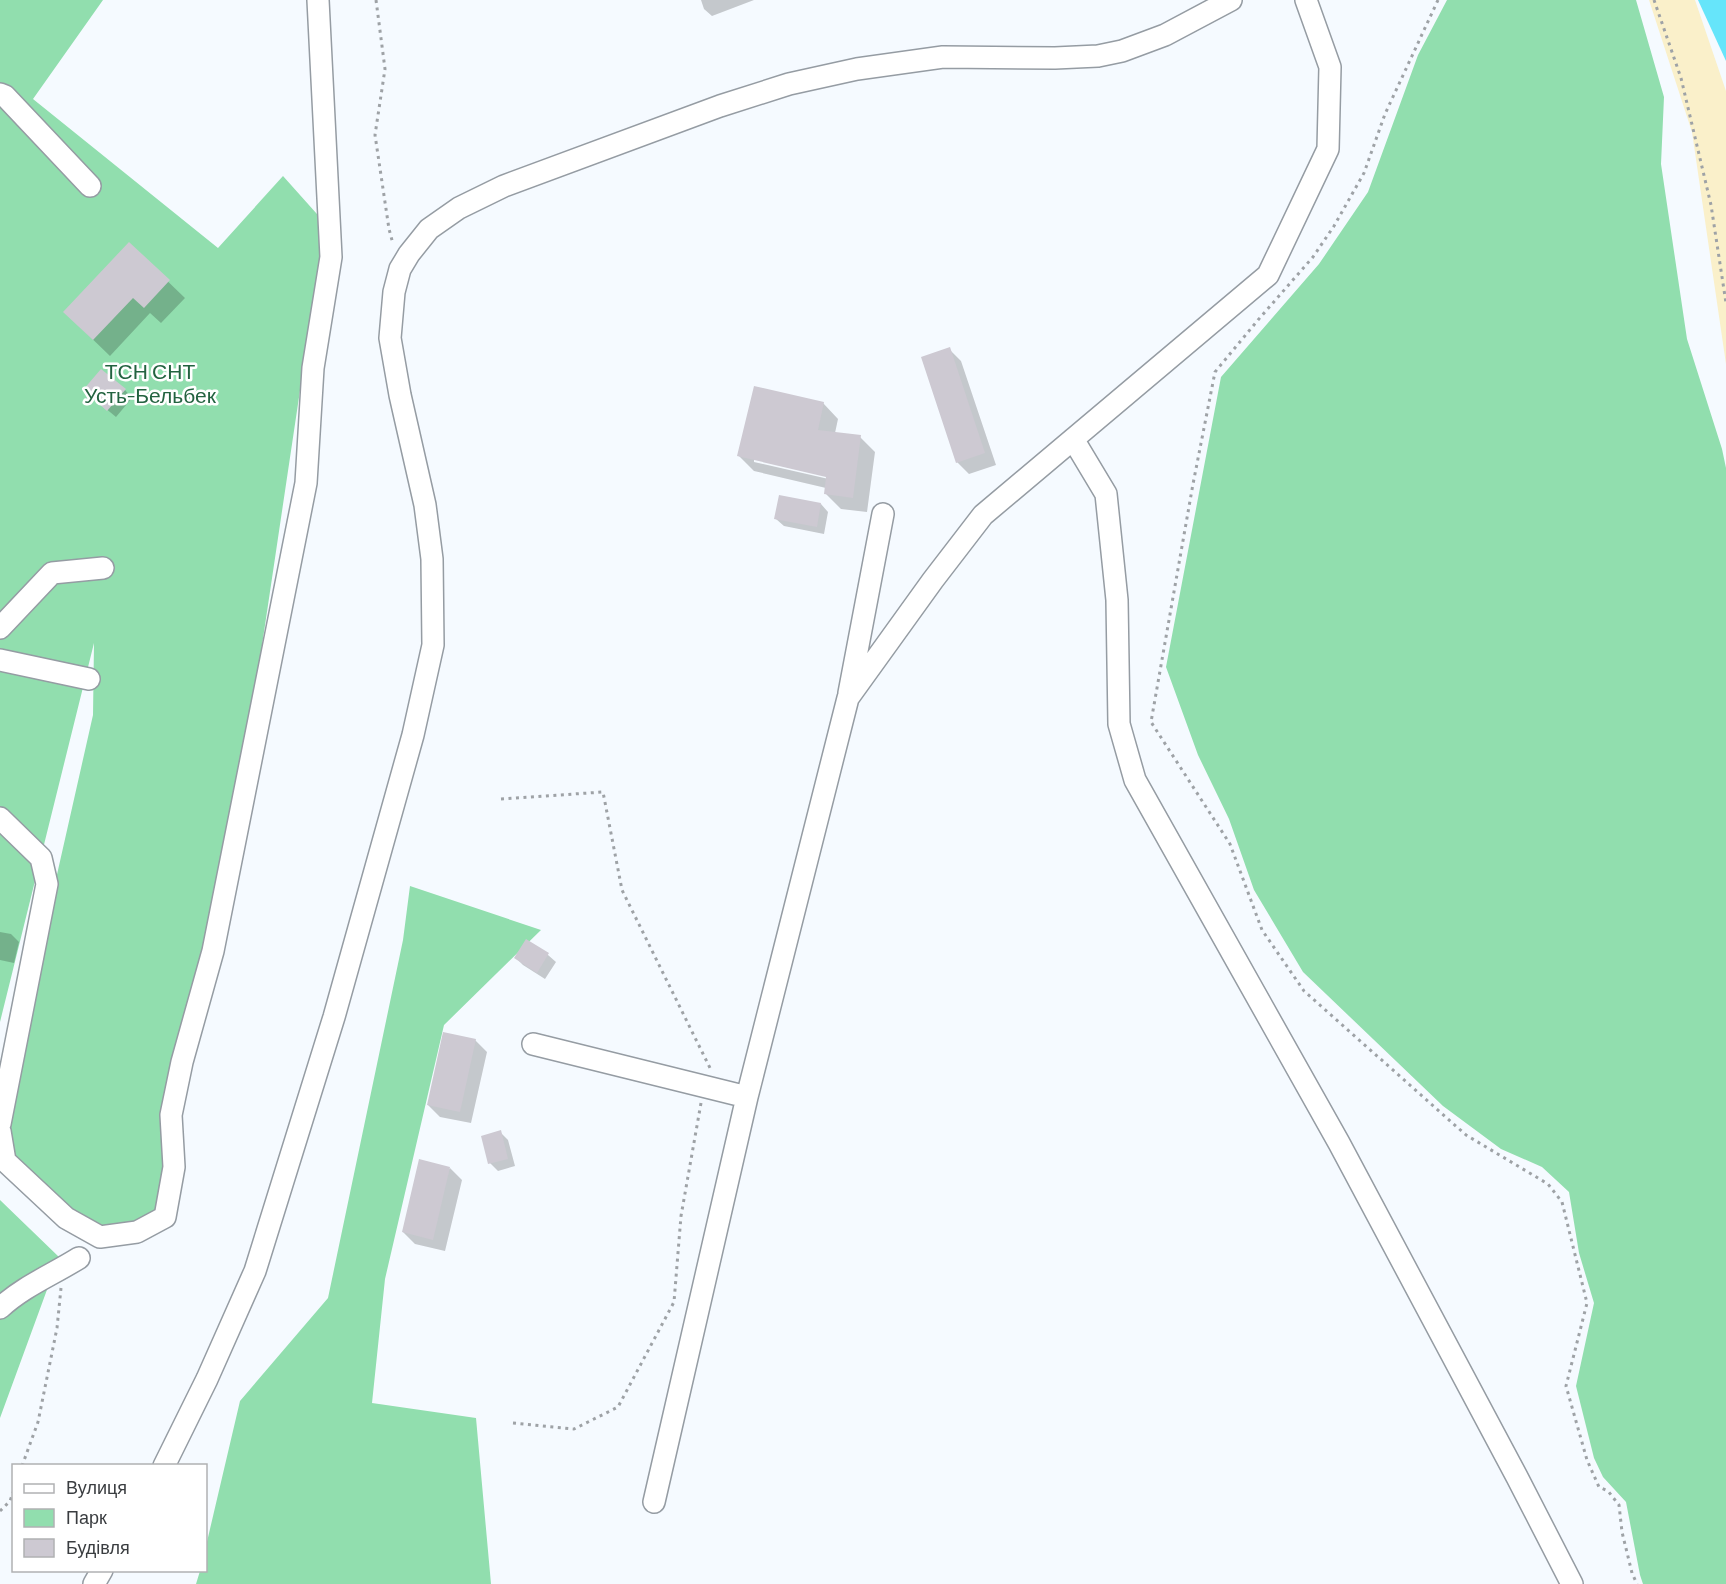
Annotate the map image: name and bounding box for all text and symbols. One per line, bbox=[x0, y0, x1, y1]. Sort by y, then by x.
park label: ТСН СНТ Усть-Бельбек bbox=[84, 358, 217, 407]
legend bbox=[12, 1464, 207, 1572]
text: Вулиця bbox=[66, 1476, 127, 1498]
text: Парк bbox=[66, 1506, 107, 1528]
text: Будівля bbox=[66, 1536, 130, 1558]

